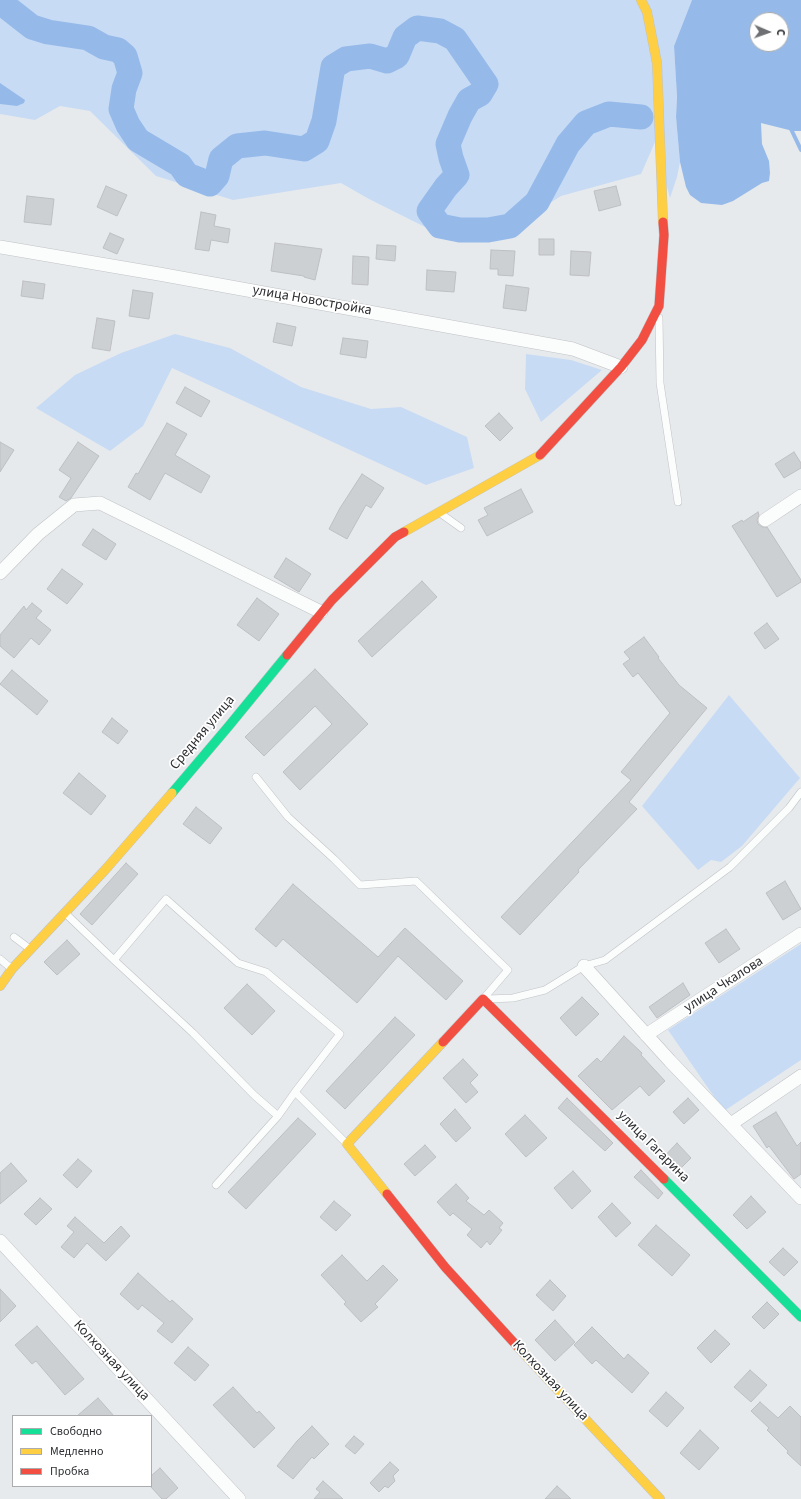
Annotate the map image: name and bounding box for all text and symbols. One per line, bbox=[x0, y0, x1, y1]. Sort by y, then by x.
north arrow bbox=[749, 12, 789, 52]
text: С bbox=[773, 29, 788, 36]
street label: улица Новостройка bbox=[251, 282, 373, 320]
street label: Средняя улица bbox=[167, 692, 239, 774]
street label: улица Чкалова bbox=[681, 953, 767, 1017]
street label: улица Гагарина bbox=[613, 1107, 693, 1187]
street label: Колхозная улица bbox=[69, 1317, 153, 1405]
street label: Колхозная улица bbox=[508, 1337, 592, 1425]
legend bbox=[12, 1415, 152, 1487]
text: Свободно bbox=[50, 1423, 102, 1440]
text: Медленно bbox=[50, 1443, 104, 1460]
text: Пробка bbox=[50, 1463, 89, 1480]

